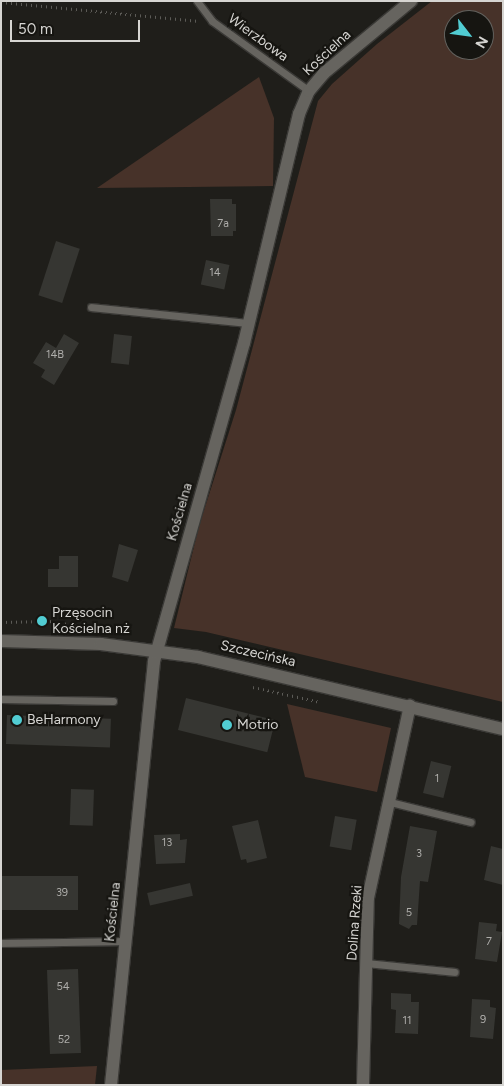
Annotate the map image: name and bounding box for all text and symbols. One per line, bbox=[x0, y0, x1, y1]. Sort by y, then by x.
scale bar bbox=[12, 10, 142, 42]
north arrow bbox=[444, 10, 494, 60]
street label: Wierzbowa bbox=[225, 11, 291, 65]
text: 50 m bbox=[18, 20, 53, 38]
street label: Kościelna bbox=[299, 27, 355, 79]
text: N bbox=[471, 33, 492, 51]
house number: 7a bbox=[217, 217, 229, 231]
house number: 14 bbox=[209, 266, 221, 280]
house number: 14B bbox=[46, 348, 64, 362]
street label: Kościelna bbox=[164, 481, 196, 543]
place label: Przęsocin Kościelna nż bbox=[52, 605, 130, 638]
marker: Przęsocin Kościelna nż bbox=[36, 615, 48, 627]
street label: Szczecińska bbox=[219, 637, 297, 671]
place label: BeHarmony bbox=[27, 712, 101, 728]
marker: BeHarmony bbox=[11, 714, 23, 726]
place label: Motrio bbox=[237, 717, 278, 733]
marker: Motrio bbox=[221, 719, 233, 731]
house number: 1 bbox=[435, 772, 439, 786]
house number: 13 bbox=[162, 836, 172, 850]
house number: 3 bbox=[416, 847, 422, 861]
street label: Kościelna bbox=[102, 881, 124, 943]
street label: Dolina Rzeki bbox=[344, 885, 366, 961]
house number: 39 bbox=[56, 886, 68, 900]
house number: 5 bbox=[406, 906, 412, 920]
house number: 7 bbox=[486, 935, 492, 949]
house number: 54 bbox=[56, 980, 70, 994]
house number: 9 bbox=[480, 1013, 486, 1027]
house number: 11 bbox=[402, 1014, 412, 1028]
house number: 52 bbox=[58, 1033, 70, 1047]

